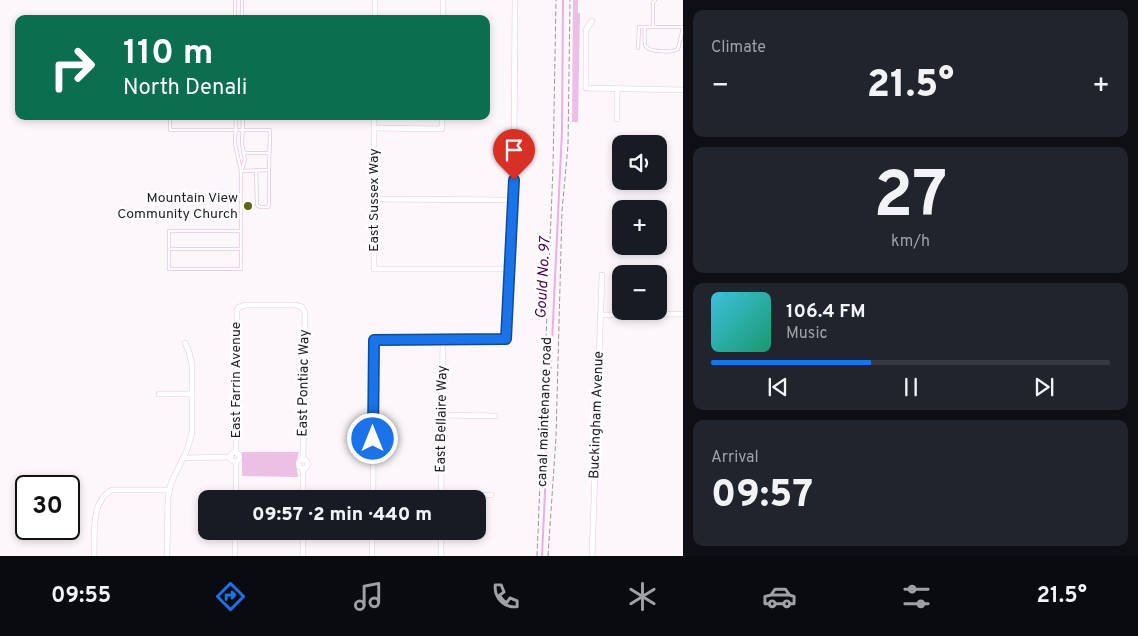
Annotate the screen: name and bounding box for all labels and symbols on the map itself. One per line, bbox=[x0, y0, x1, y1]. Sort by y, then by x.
pin bbox=[493, 129, 535, 180]
street label: East Sussex Way bbox=[366, 148, 383, 252]
place label: Mountain View Community Church bbox=[117, 190, 238, 223]
marker: Mountain View Community Church bbox=[242, 200, 254, 212]
water label: Gould No. 97 bbox=[532, 235, 556, 319]
street label: East Farrin Avenue bbox=[228, 322, 245, 438]
street label: East Pontiac Way bbox=[295, 329, 313, 437]
street label: canal maintenance road bbox=[534, 337, 556, 487]
street label: Buckingham Avenue bbox=[586, 351, 608, 479]
street label: East Bellaire Way bbox=[433, 365, 451, 473]
position arrow bbox=[346, 412, 398, 464]
speed limit sign: 30 bbox=[15, 475, 80, 540]

